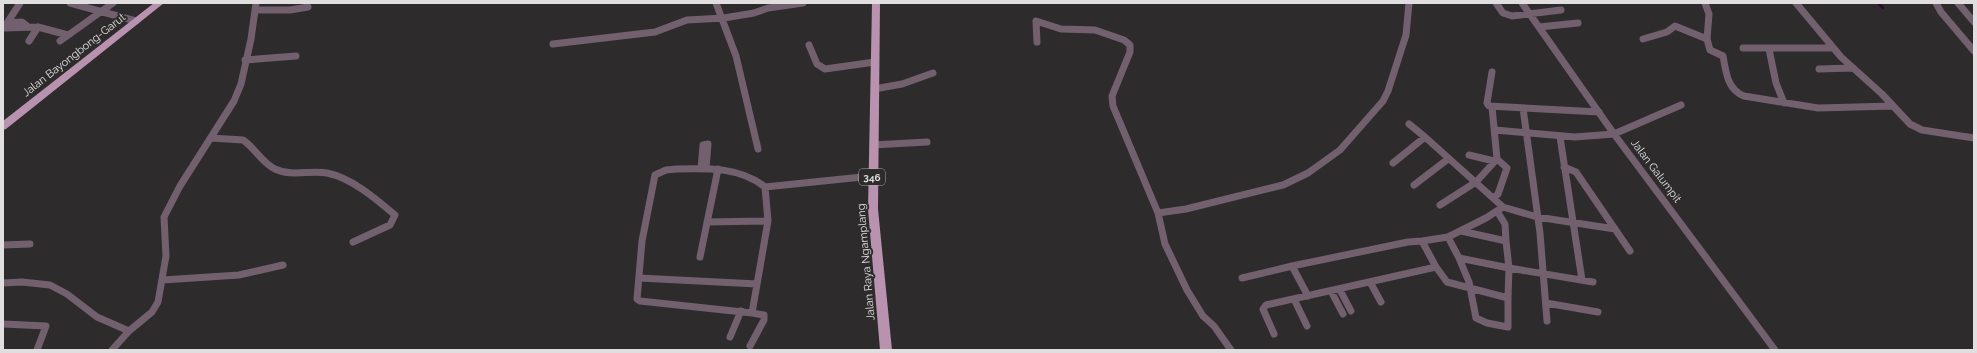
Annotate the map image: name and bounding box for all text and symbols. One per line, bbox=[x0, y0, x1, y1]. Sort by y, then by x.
street label: Jalan Bayongbong-Garut bbox=[20, 11, 128, 99]
street label: Jalan Galumpit bbox=[1628, 137, 1684, 205]
road number: 346 bbox=[859, 169, 885, 185]
street label: Jalan Raya Ngamplang bbox=[854, 203, 878, 321]

